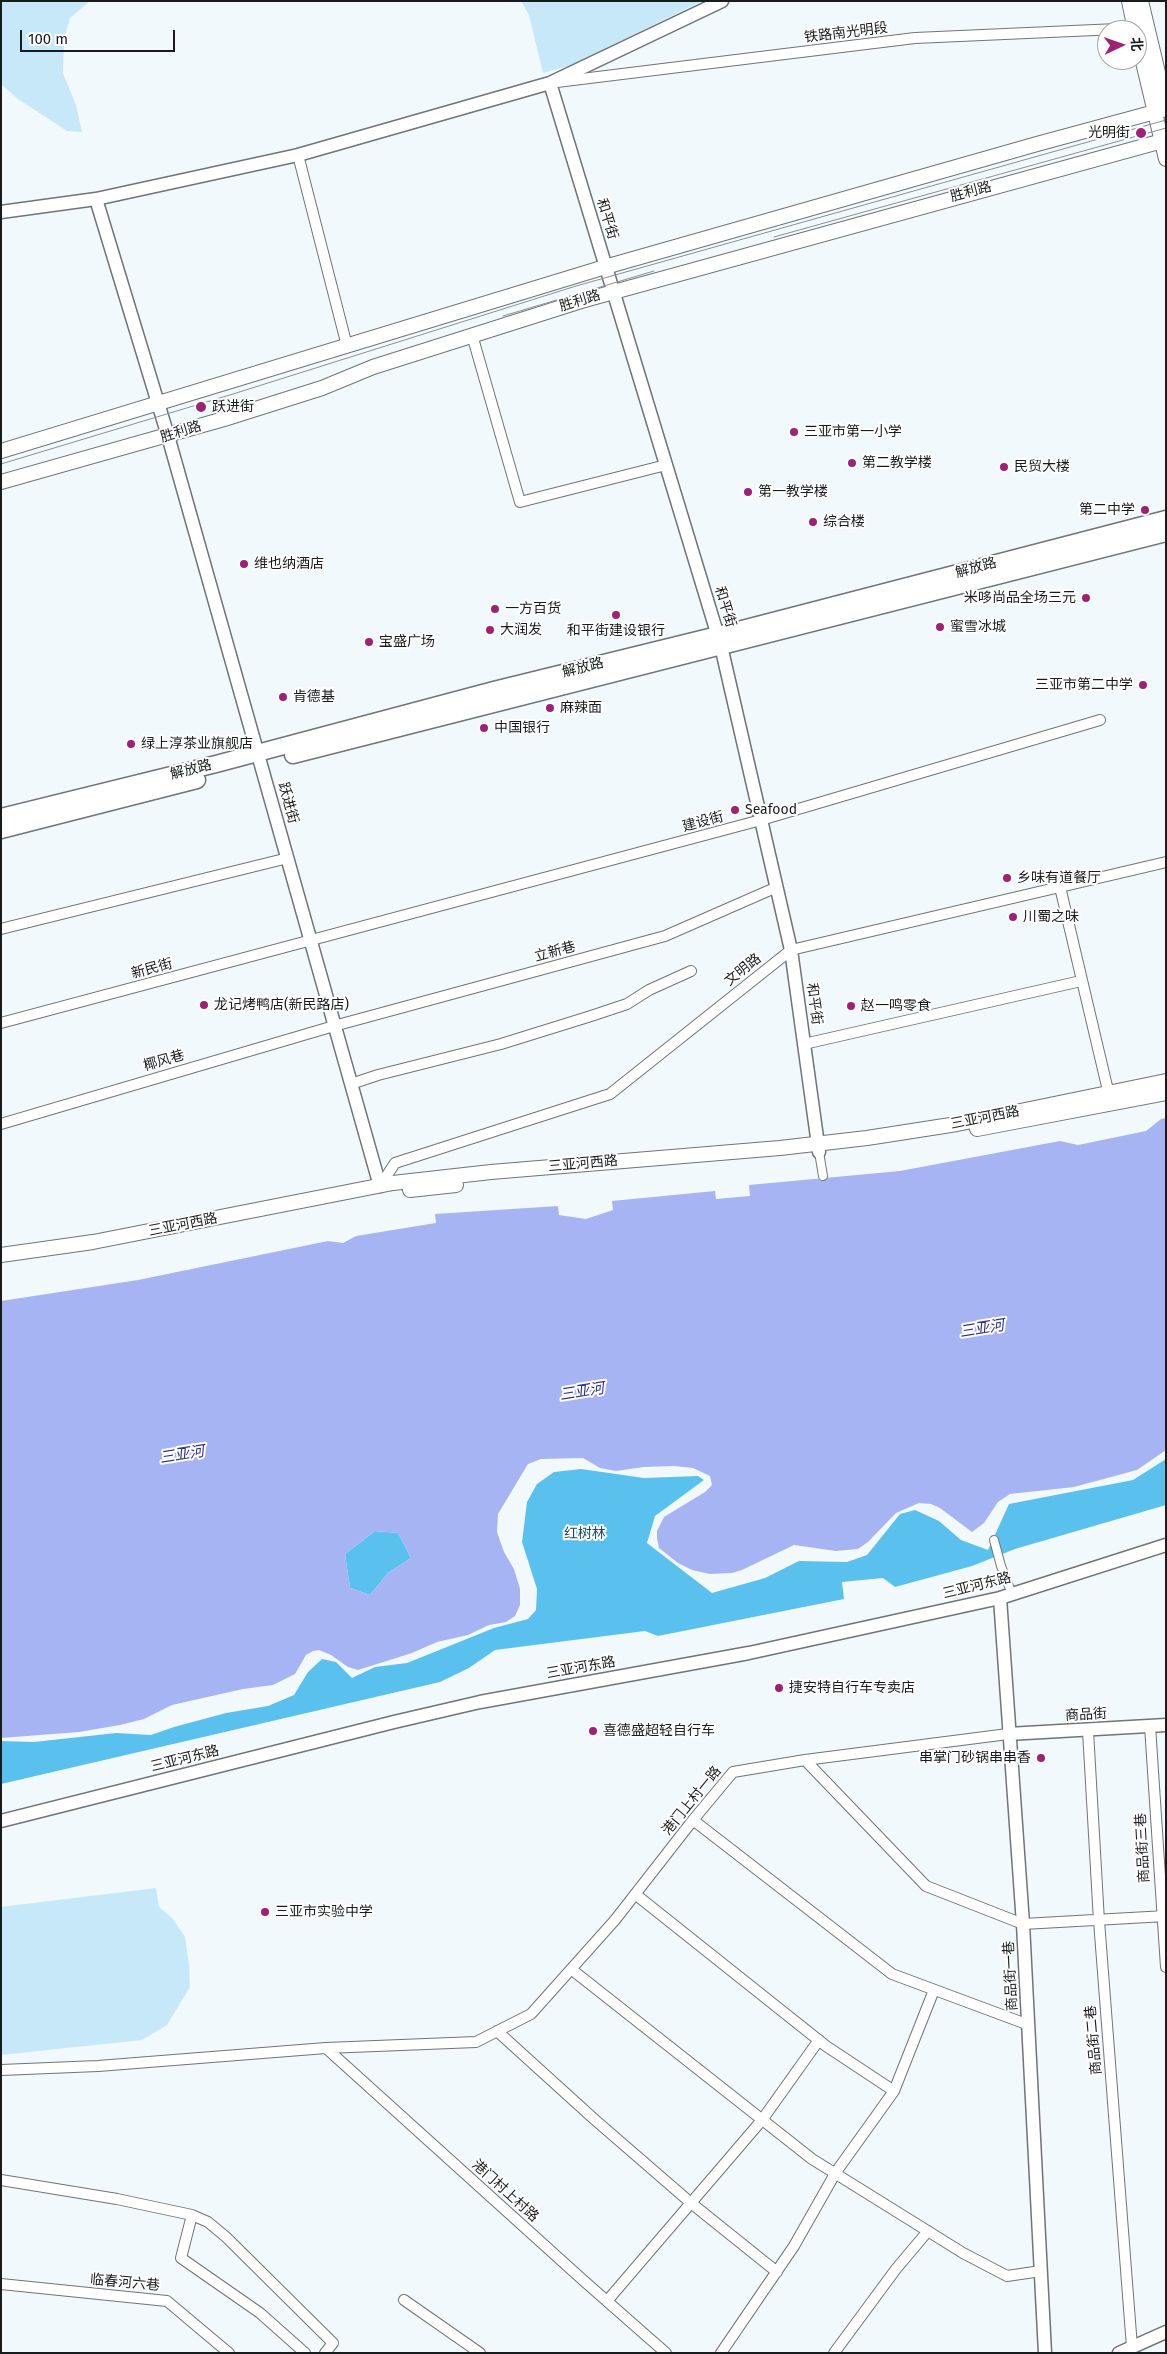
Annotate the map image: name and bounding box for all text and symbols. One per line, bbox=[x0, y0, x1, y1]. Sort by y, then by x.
scale bar bbox=[22, 20, 178, 52]
street label: 铁路南光明段 bbox=[803, 20, 889, 46]
north arrow bbox=[1097, 20, 1147, 70]
text: 100 m bbox=[28, 30, 68, 48]
text: 北 bbox=[1128, 37, 1145, 52]
place label: 光明街 bbox=[1088, 125, 1130, 141]
marker: 光明街 bbox=[1134, 126, 1148, 140]
street label: 胜利路 bbox=[949, 178, 993, 206]
street label: 和平街 bbox=[593, 196, 621, 242]
street label: 胜利路 bbox=[557, 287, 603, 315]
place label: 跃进街 bbox=[212, 399, 254, 415]
marker: 跃进街 bbox=[194, 400, 208, 414]
street label: 胜利路 bbox=[158, 418, 204, 446]
place label: 三亚市第一小学 bbox=[804, 424, 902, 440]
marker: 三亚市第一小学 bbox=[788, 426, 800, 438]
place label: 第二教学楼 bbox=[862, 455, 932, 471]
marker: 第二教学楼 bbox=[846, 457, 858, 469]
place label: 民贸大楼 bbox=[1014, 459, 1070, 475]
marker: 民贸大楼 bbox=[998, 461, 1010, 473]
place label: 第一教学楼 bbox=[758, 484, 828, 500]
marker: 第一教学楼 bbox=[742, 486, 754, 498]
place label: 第二中学 bbox=[1079, 502, 1135, 518]
marker: 第二中学 bbox=[1139, 504, 1151, 516]
place label: 综合楼 bbox=[823, 514, 865, 530]
marker: 综合楼 bbox=[807, 516, 819, 528]
street label: 解放路 bbox=[954, 554, 998, 582]
place label: 维也纳酒店 bbox=[254, 556, 324, 572]
marker: 维也纳酒店 bbox=[238, 558, 250, 570]
street label: 和平街 bbox=[711, 584, 739, 630]
place label: 米哆尚品全场三元 bbox=[964, 590, 1076, 606]
marker: 米哆尚品全场三元 bbox=[1080, 592, 1092, 604]
place label: 一方百货 bbox=[505, 601, 561, 617]
marker: 一方百货 bbox=[489, 603, 501, 615]
marker: 和平街建设银行 bbox=[610, 609, 622, 621]
place label: 蜜雪冰城 bbox=[950, 619, 1006, 635]
marker: 蜜雪冰城 bbox=[934, 621, 946, 633]
place label: 大润发 bbox=[500, 622, 542, 638]
place label: 和平街建设银行 bbox=[567, 623, 665, 639]
marker: 大润发 bbox=[484, 624, 496, 636]
place label: 宝盛广场 bbox=[379, 634, 435, 650]
marker: 宝盛广场 bbox=[363, 636, 375, 648]
street label: 解放路 bbox=[561, 655, 605, 681]
place label: 三亚市第二中学 bbox=[1035, 677, 1133, 693]
marker: 三亚市第二中学 bbox=[1137, 679, 1149, 691]
place label: 肯德基 bbox=[293, 689, 335, 705]
marker: 肯德基 bbox=[277, 691, 289, 703]
place label: 麻辣面 bbox=[560, 700, 602, 716]
marker: 麻辣面 bbox=[544, 702, 556, 714]
place label: 中国银行 bbox=[494, 720, 550, 736]
marker: 中国银行 bbox=[478, 722, 490, 734]
place label: 绿上淳茶业旗舰店 bbox=[141, 736, 253, 752]
marker: 绿上淳茶业旗舰店 bbox=[125, 738, 137, 750]
street label: 解放路 bbox=[169, 757, 213, 783]
street label: 跃进街 bbox=[274, 781, 302, 825]
place label: Seafood bbox=[745, 802, 797, 818]
marker: Seafood bbox=[729, 804, 741, 816]
street label: 建设街 bbox=[681, 808, 725, 836]
place label: 乡味有道餐厅 bbox=[1017, 870, 1101, 886]
marker: 乡味有道餐厅 bbox=[1001, 872, 1013, 884]
place label: 川蜀之味 bbox=[1023, 909, 1079, 925]
marker: 川蜀之味 bbox=[1007, 911, 1019, 923]
street label: 立新巷 bbox=[533, 938, 577, 966]
street label: 文明路 bbox=[721, 950, 765, 990]
street label: 新民街 bbox=[130, 955, 174, 983]
street label: 和平街 bbox=[803, 982, 825, 1026]
place label: 龙记烤鸭店(新民路店) bbox=[214, 997, 349, 1013]
place label: 赵一鸣零食 bbox=[861, 998, 931, 1014]
marker: 龙记烤鸭店(新民路店) bbox=[198, 999, 210, 1011]
marker: 赵一鸣零食 bbox=[845, 1000, 857, 1012]
street label: 椰风巷 bbox=[141, 1047, 187, 1075]
street label: 三亚河西路 bbox=[949, 1103, 1021, 1133]
street label: 三亚河西路 bbox=[547, 1153, 619, 1175]
street label: 三亚河西路 bbox=[147, 1210, 219, 1240]
water label: 三亚河 bbox=[958, 1317, 1006, 1341]
water label: 三亚河 bbox=[558, 1380, 606, 1404]
water label: 三亚河 bbox=[158, 1443, 206, 1467]
park label: 红树林 bbox=[564, 1526, 606, 1542]
street label: 三亚河东路 bbox=[941, 1569, 1013, 1603]
street label: 三亚河东路 bbox=[545, 1654, 617, 1682]
place label: 捷安特自行车专卖店 bbox=[789, 1680, 915, 1696]
marker: 捷安特自行车专卖店 bbox=[773, 1682, 785, 1694]
street label: 商品街 bbox=[1065, 1706, 1107, 1724]
place label: 喜德盛超轻自行车 bbox=[603, 1723, 715, 1739]
marker: 喜德盛超轻自行车 bbox=[587, 1725, 599, 1737]
street label: 三亚河东路 bbox=[149, 1742, 221, 1776]
place label: 串掌门砂锅串串香 bbox=[919, 1750, 1031, 1766]
marker: 串掌门砂锅串串香 bbox=[1035, 1752, 1047, 1764]
street label: 港门上村一路 bbox=[659, 1763, 725, 1839]
street label: 商品街三巷 bbox=[1133, 1813, 1153, 1883]
place label: 三亚市实验中学 bbox=[275, 1904, 373, 1920]
marker: 三亚市实验中学 bbox=[259, 1906, 271, 1918]
street label: 商品街一巷 bbox=[1001, 1941, 1021, 2011]
street label: 商品街二巷 bbox=[1083, 2004, 1105, 2076]
street label: 港门村上村路 bbox=[468, 2157, 542, 2225]
street label: 临春河六巷 bbox=[89, 2272, 161, 2294]

